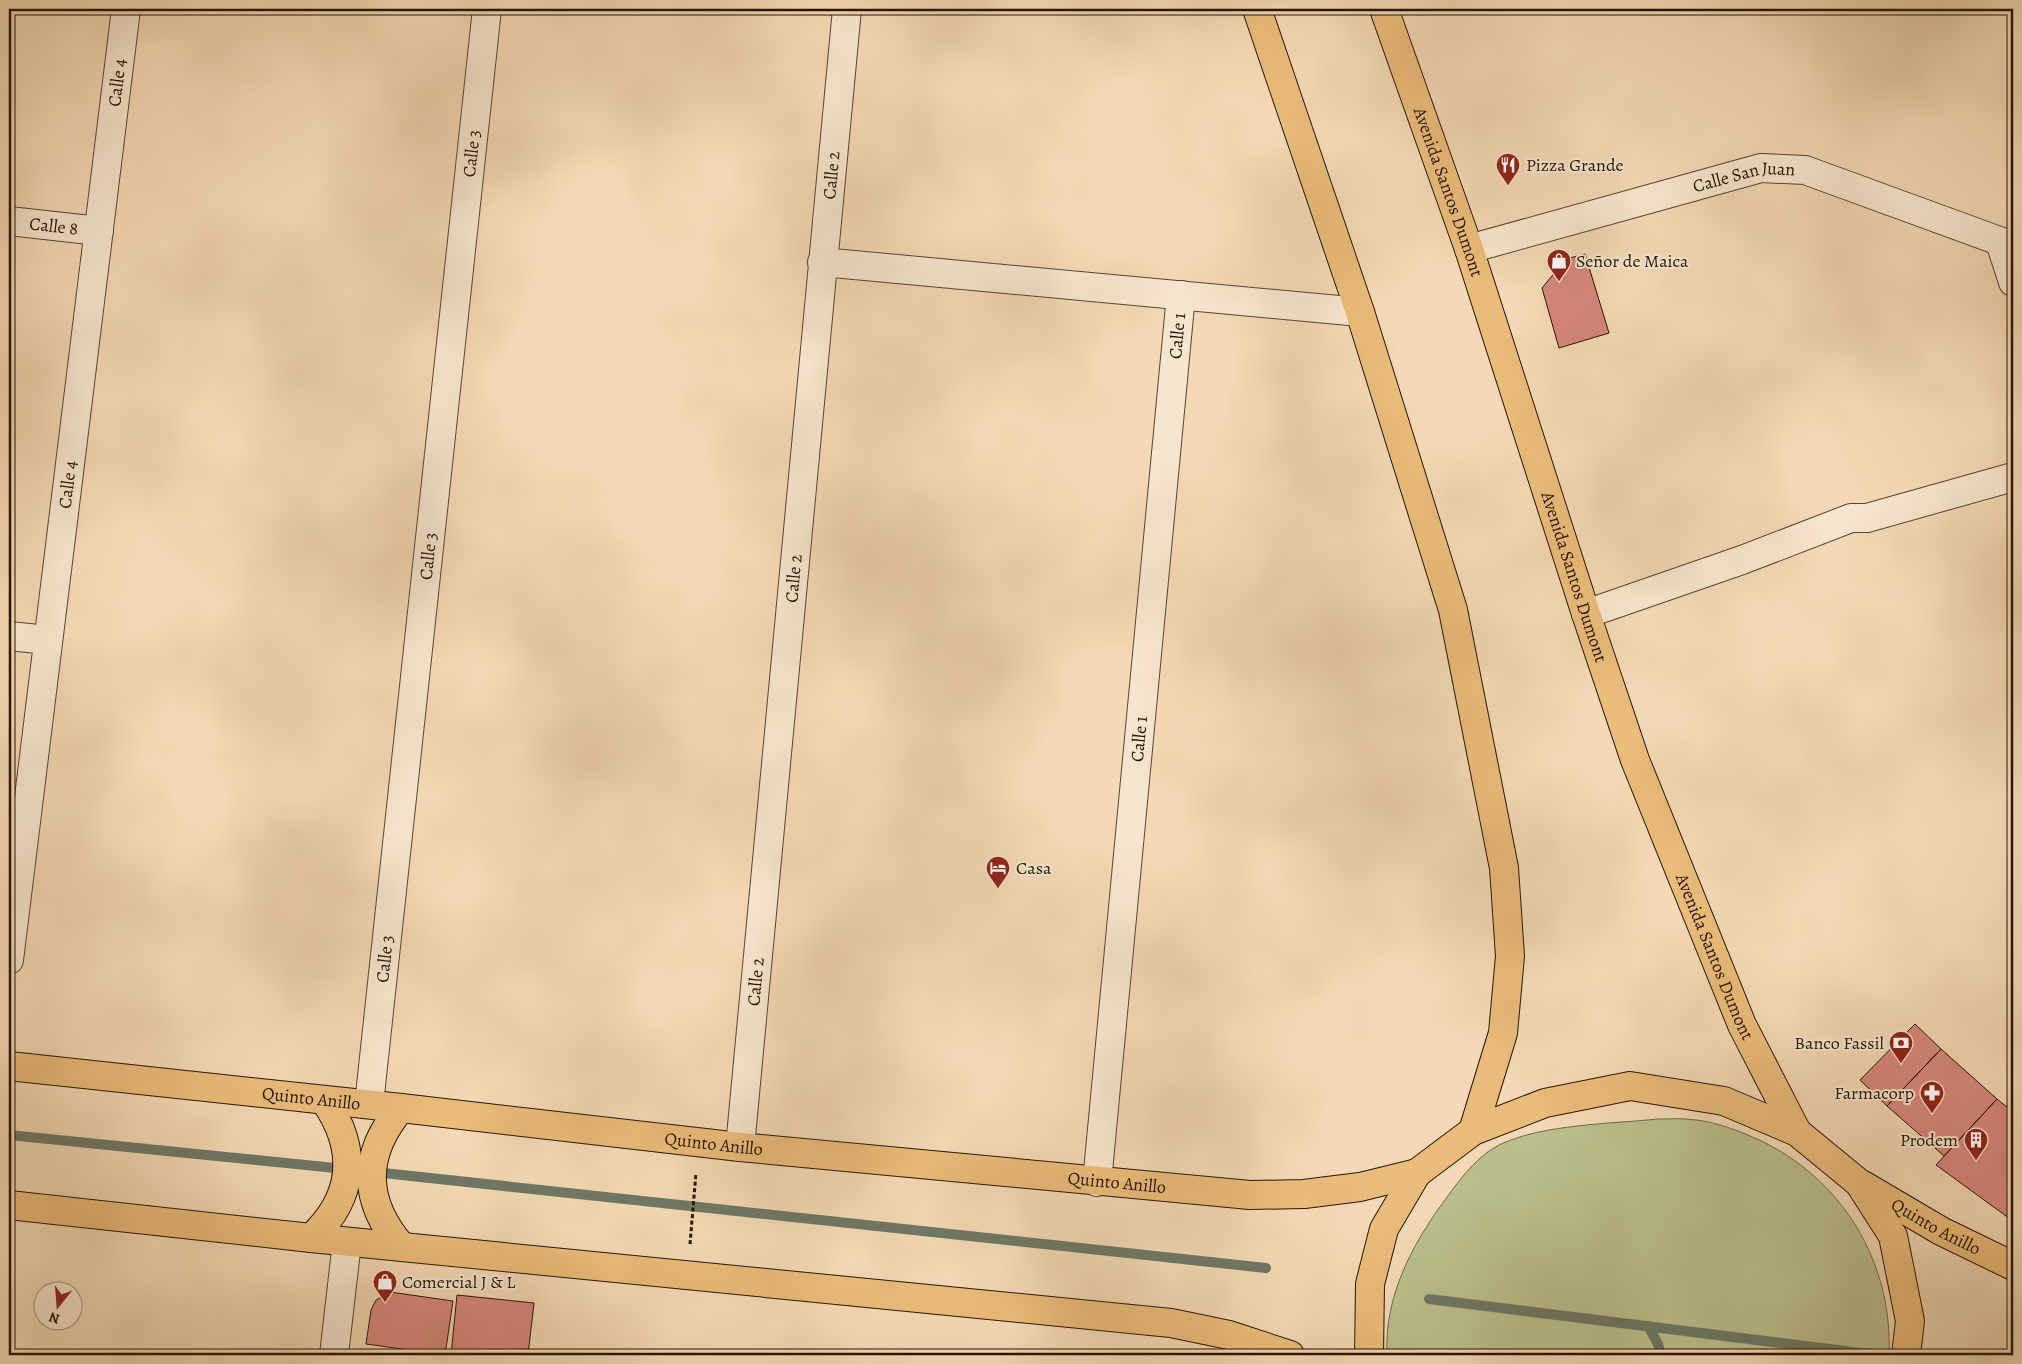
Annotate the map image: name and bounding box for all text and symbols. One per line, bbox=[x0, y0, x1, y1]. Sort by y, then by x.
street label: Calle 4 bbox=[102, 57, 132, 108]
street label: Avenida Santos Dumont bbox=[1407, 103, 1489, 280]
street label: Calle 3 bbox=[457, 129, 486, 178]
street label: Calle 2 bbox=[817, 149, 846, 201]
restaurant icon: Pizza Grande bbox=[1495, 152, 1521, 186]
place label: Pizza Grande bbox=[1526, 153, 1624, 177]
street label: Calle San Juan bbox=[1690, 156, 1796, 198]
street label: Calle 8 bbox=[28, 211, 79, 241]
shop icon: Señor de Maica bbox=[1546, 248, 1572, 282]
place label: Señor de Maica bbox=[1576, 249, 1689, 273]
street label: Calle 1 bbox=[1163, 312, 1191, 360]
street label: Calle 4 bbox=[53, 459, 82, 510]
street label: Avenida Santos Dumont bbox=[1535, 488, 1613, 665]
street label: Calle 3 bbox=[414, 531, 443, 581]
street label: Calle 2 bbox=[779, 553, 808, 604]
street label: Calle 1 bbox=[1125, 715, 1153, 763]
hotel icon: Casa bbox=[985, 855, 1011, 889]
place label: Casa bbox=[1016, 856, 1052, 880]
street label: Avenida Santos Dumont bbox=[1670, 869, 1760, 1044]
street label: Calle 3 bbox=[370, 934, 399, 984]
street label: Calle 2 bbox=[741, 956, 770, 1007]
bank icon: Banco Fassil bbox=[1888, 1030, 1914, 1064]
place label: Banco Fassil bbox=[1794, 1031, 1885, 1055]
pharmacy icon: Farmacorp bbox=[1919, 1080, 1945, 1114]
street label: Quinto Anillo bbox=[261, 1081, 362, 1116]
place label: Farmacorp bbox=[1834, 1081, 1914, 1105]
street label: Quinto Anillo bbox=[663, 1126, 764, 1161]
building icon: Prodem bbox=[1963, 1127, 1989, 1161]
place label: Prodem bbox=[1900, 1128, 1958, 1152]
street label: Quinto Anillo bbox=[1067, 1166, 1167, 1199]
street label: Quinto Anillo bbox=[1887, 1192, 1985, 1261]
shop icon: Comercial J & L bbox=[372, 1269, 398, 1303]
place label: Comercial J & L bbox=[402, 1270, 516, 1294]
north arrow bbox=[32, 1282, 82, 1332]
text: N bbox=[47, 1307, 62, 1329]

